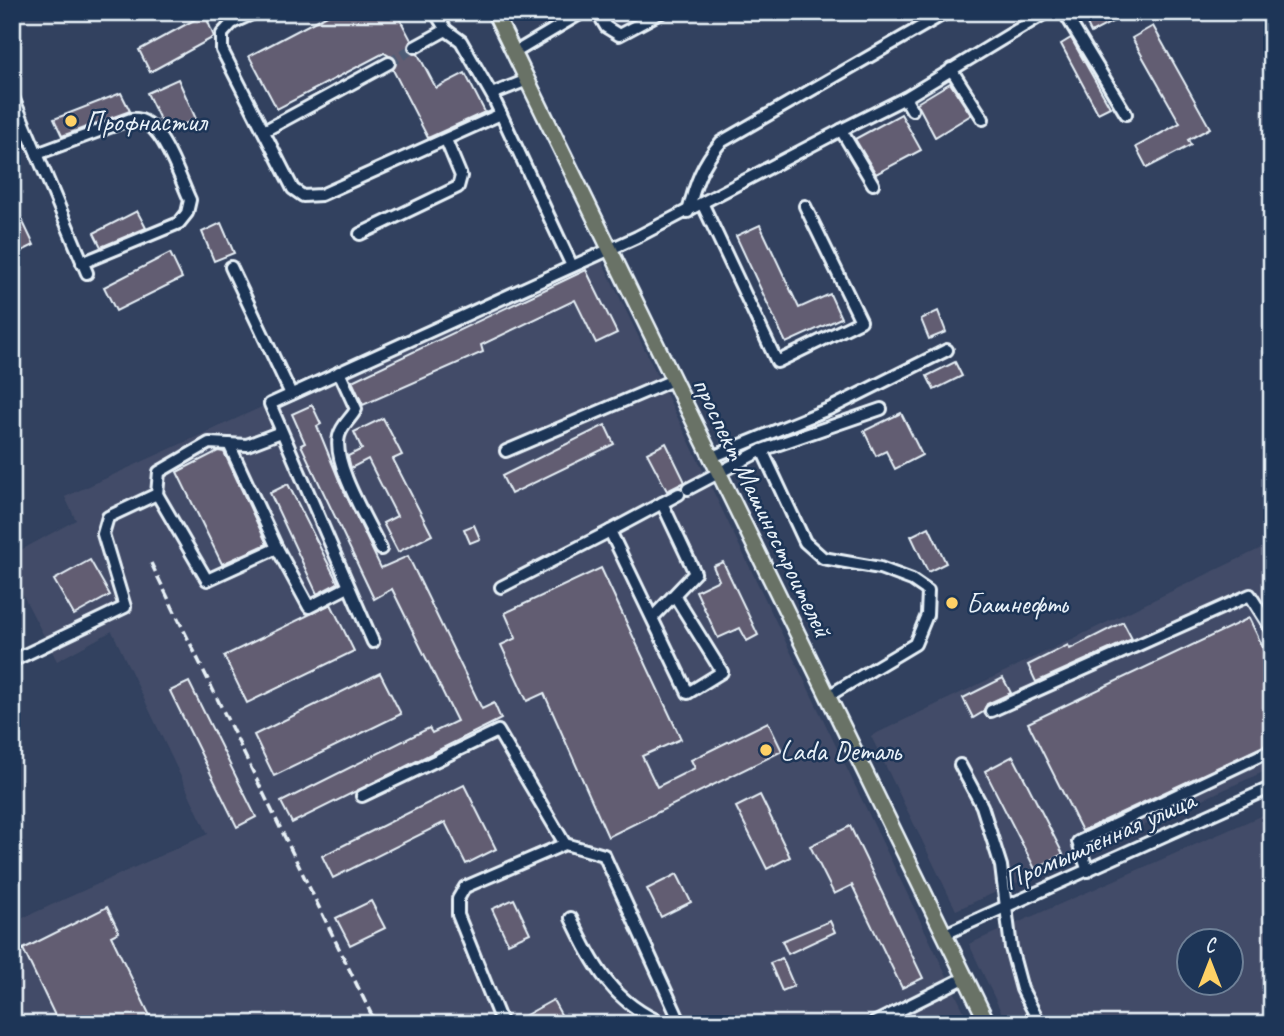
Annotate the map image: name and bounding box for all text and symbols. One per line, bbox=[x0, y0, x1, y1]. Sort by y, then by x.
place label: Профнастил bbox=[85, 104, 209, 139]
marker: Профнастил bbox=[63, 113, 79, 129]
street label: проспект Машиностроителей bbox=[685, 371, 842, 644]
place label: Башнефть bbox=[966, 586, 1070, 621]
marker: Башнефть bbox=[944, 595, 960, 611]
place label: Lada Dеталь bbox=[780, 733, 903, 768]
marker: Lada Dеталь bbox=[758, 742, 774, 758]
street label: Промышленная улица bbox=[998, 781, 1202, 898]
north arrow bbox=[1176, 928, 1246, 998]
text: С bbox=[1205, 934, 1217, 958]

